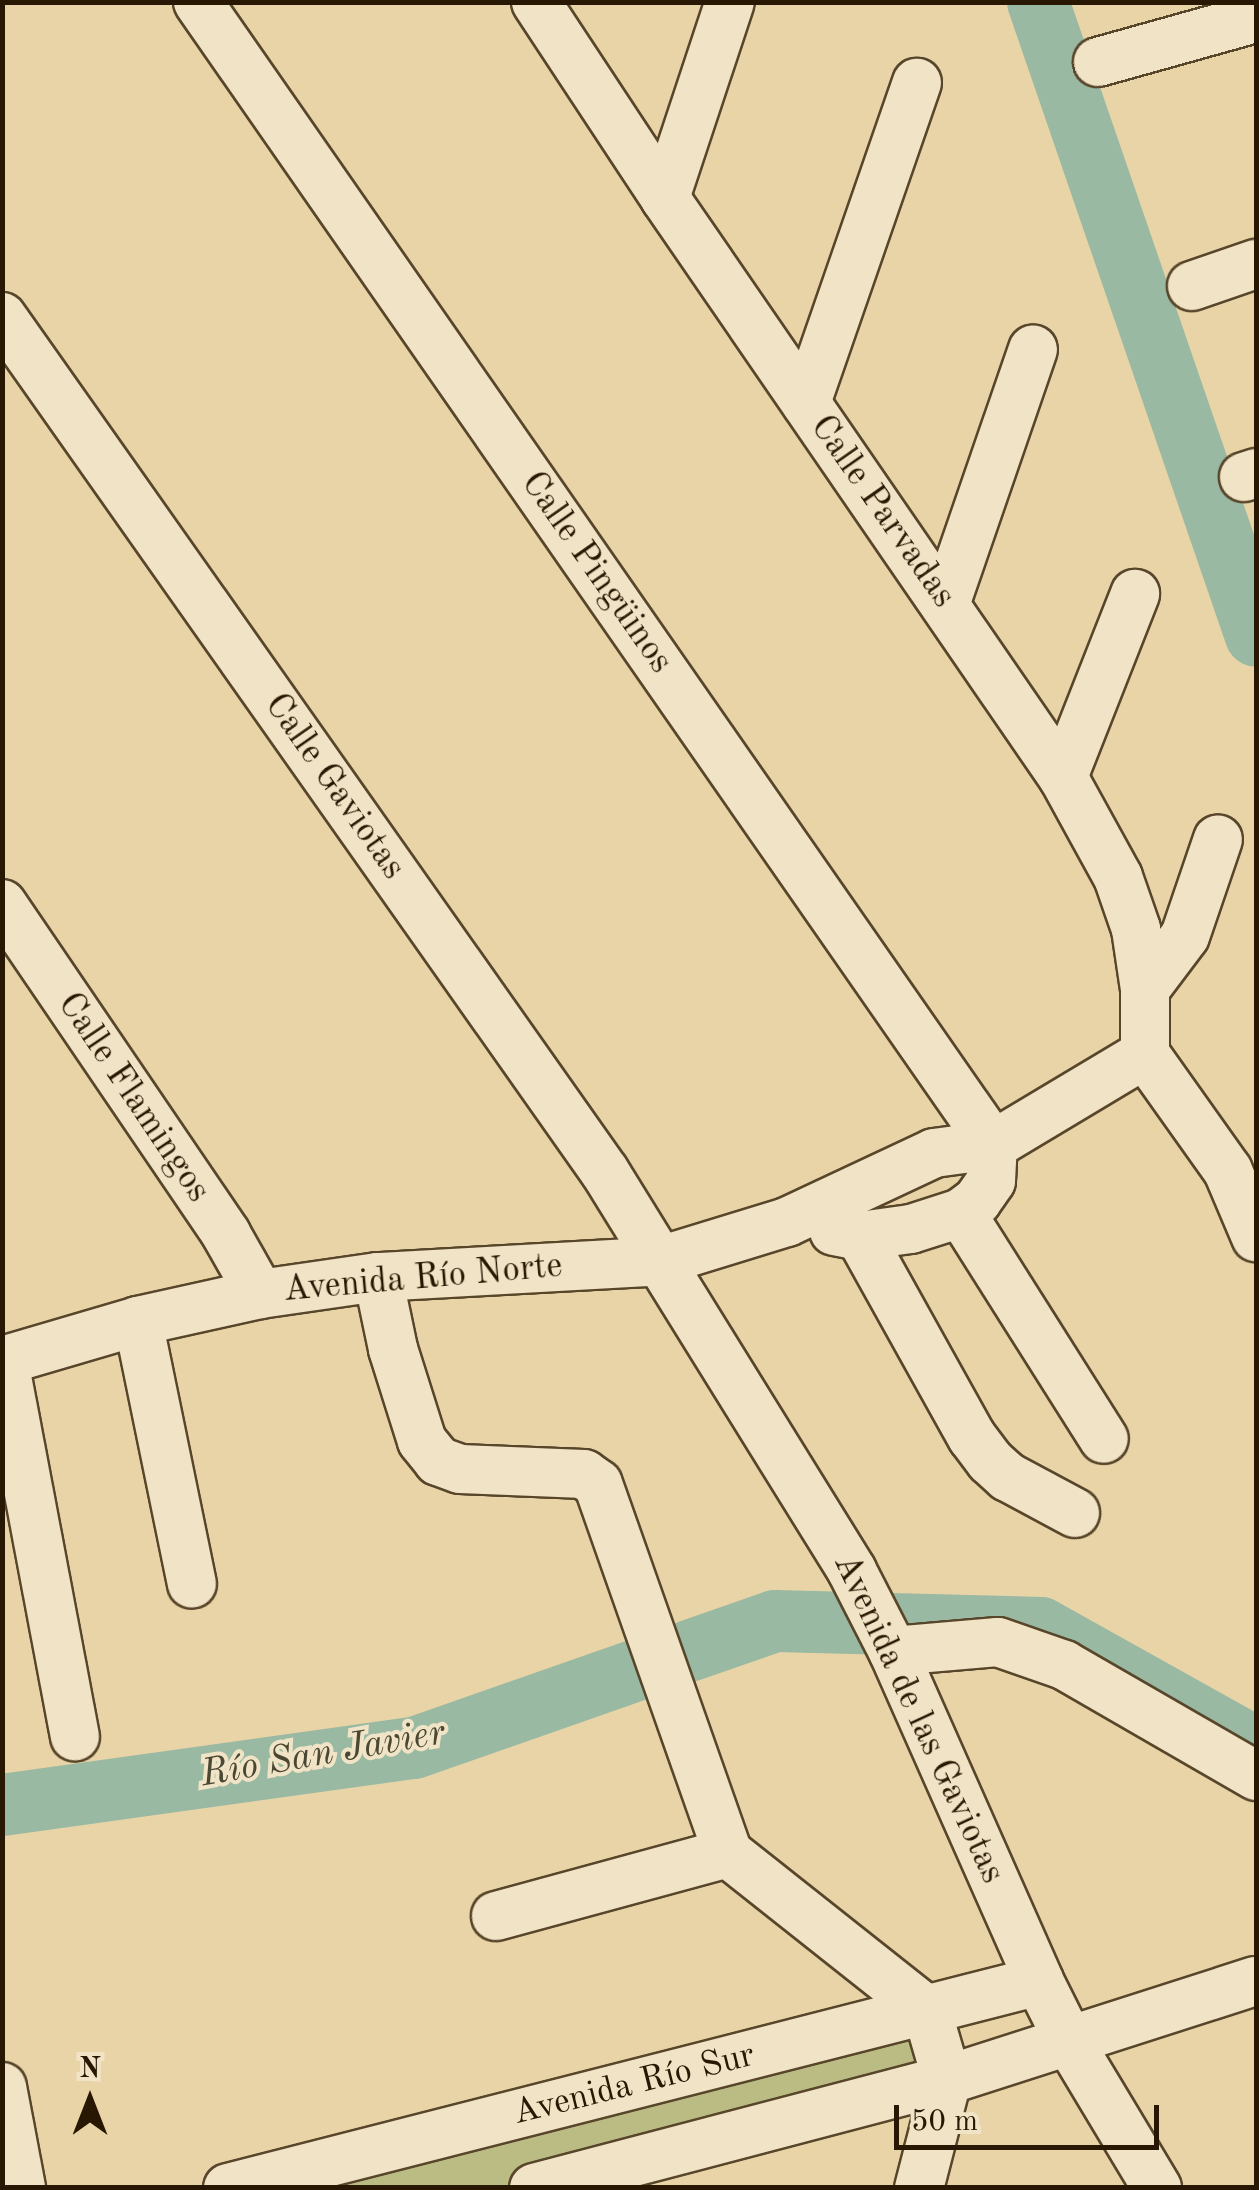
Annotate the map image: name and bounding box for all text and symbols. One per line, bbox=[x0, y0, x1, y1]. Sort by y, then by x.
street label: Calle Parvadas bbox=[800, 408, 964, 616]
street label: Calle Pingüinos bbox=[511, 464, 681, 682]
street label: Calle Gaviotas bbox=[255, 686, 413, 888]
street label: Calle Flamingos bbox=[48, 985, 218, 1211]
street label: Avenida Río Norte bbox=[282, 1246, 564, 1312]
street label: Avenida de las Gaviotas bbox=[823, 1548, 1013, 1890]
water label: Río San Javier bbox=[197, 1711, 449, 1799]
street label: Avenida Río Sur bbox=[509, 2035, 759, 2135]
north arrow bbox=[40, 2050, 140, 2150]
text: N bbox=[79, 2056, 101, 2084]
scale bar bbox=[899, 2085, 1164, 2147]
text: 50 m bbox=[911, 2107, 978, 2137]

